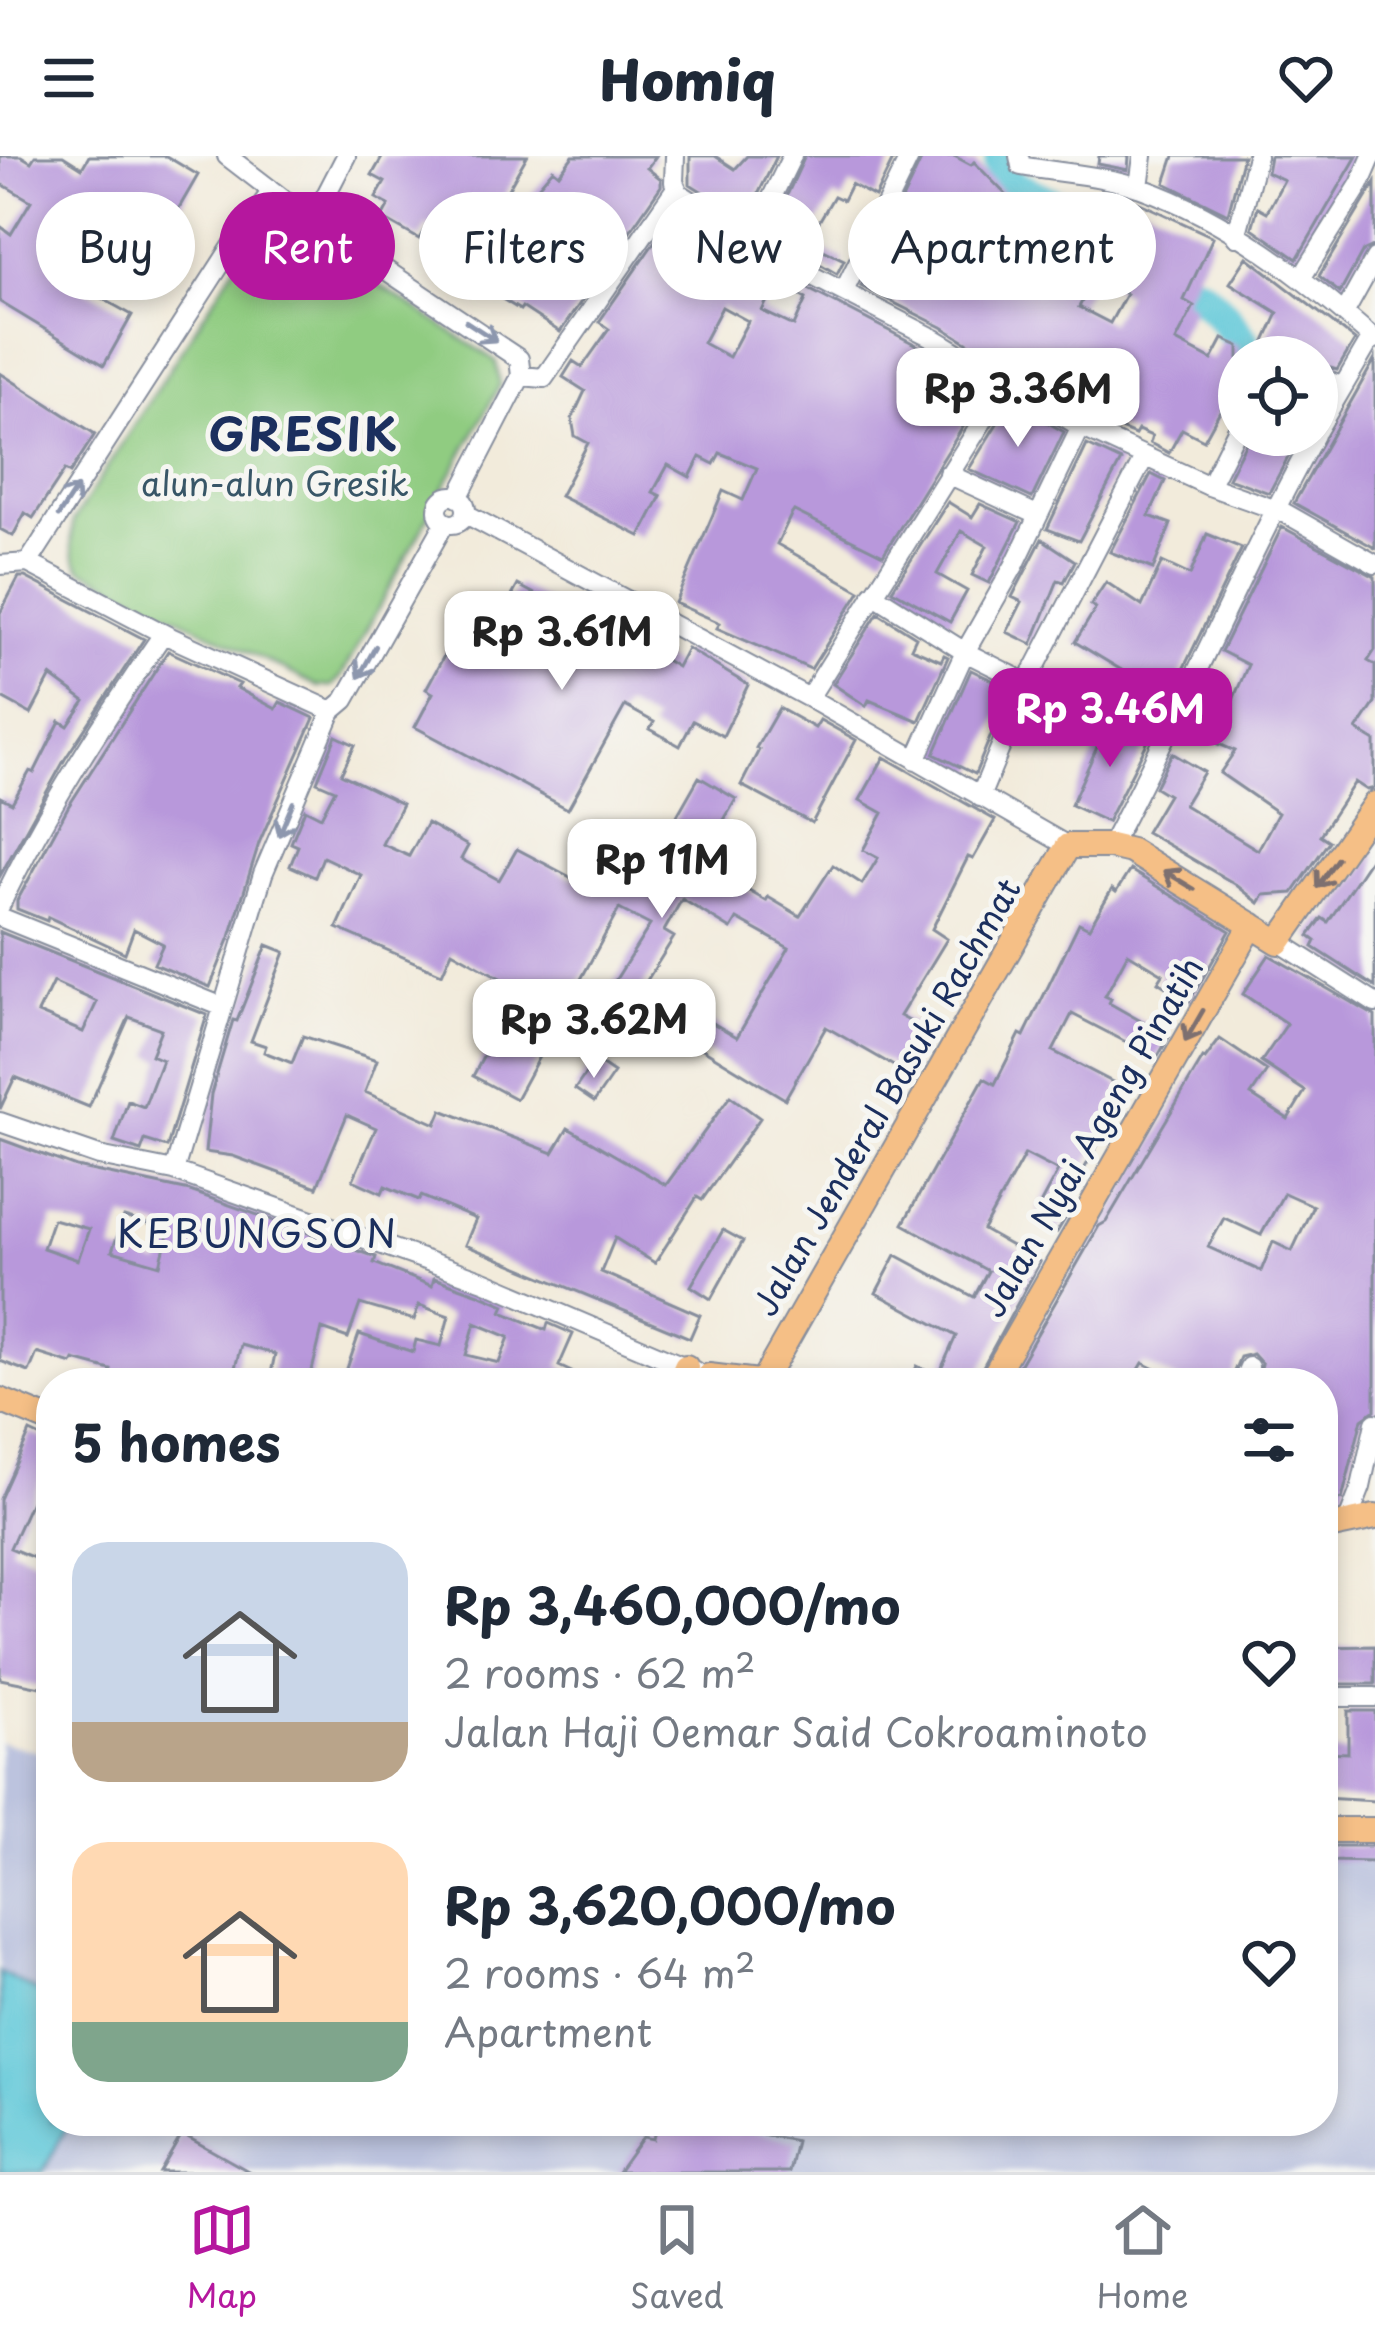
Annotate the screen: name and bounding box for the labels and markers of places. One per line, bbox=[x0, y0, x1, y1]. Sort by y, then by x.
pin: Rp 3.36M bbox=[894, 348, 1142, 450]
pin: Rp 3.61M bbox=[438, 591, 686, 693]
pin: Rp 3.46M bbox=[986, 668, 1234, 770]
pin: Rp 11M bbox=[564, 819, 760, 921]
pin: Rp 3.62M bbox=[470, 979, 718, 1081]

